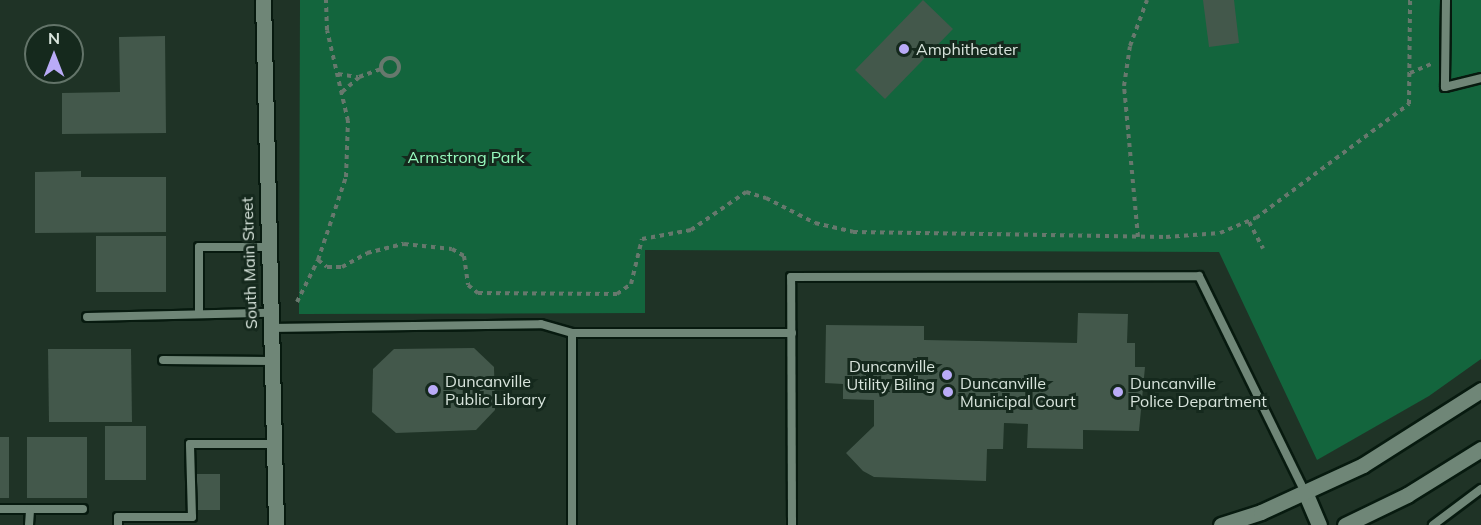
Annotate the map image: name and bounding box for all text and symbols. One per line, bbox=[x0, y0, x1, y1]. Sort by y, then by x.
north arrow bbox=[24, 24, 84, 84]
text: N bbox=[48, 28, 60, 48]
place label: Amphitheater bbox=[916, 39, 1018, 59]
marker: Amphitheater bbox=[897, 42, 911, 56]
park label: Armstrong Park bbox=[408, 147, 524, 167]
street label: South Main Street bbox=[237, 196, 261, 330]
place label: Duncanville Utility Biling bbox=[847, 356, 935, 394]
marker: Duncanville Utility Biling bbox=[940, 368, 954, 382]
place label: Duncanville Public Library bbox=[445, 371, 546, 409]
place label: Duncanville Municipal Court bbox=[960, 373, 1076, 411]
place label: Duncanville Police Department bbox=[1130, 373, 1267, 411]
marker: Duncanville Public Library bbox=[426, 383, 440, 397]
marker: Duncanville Municipal Court bbox=[941, 385, 955, 399]
marker: Duncanville Police Department bbox=[1111, 385, 1125, 399]

